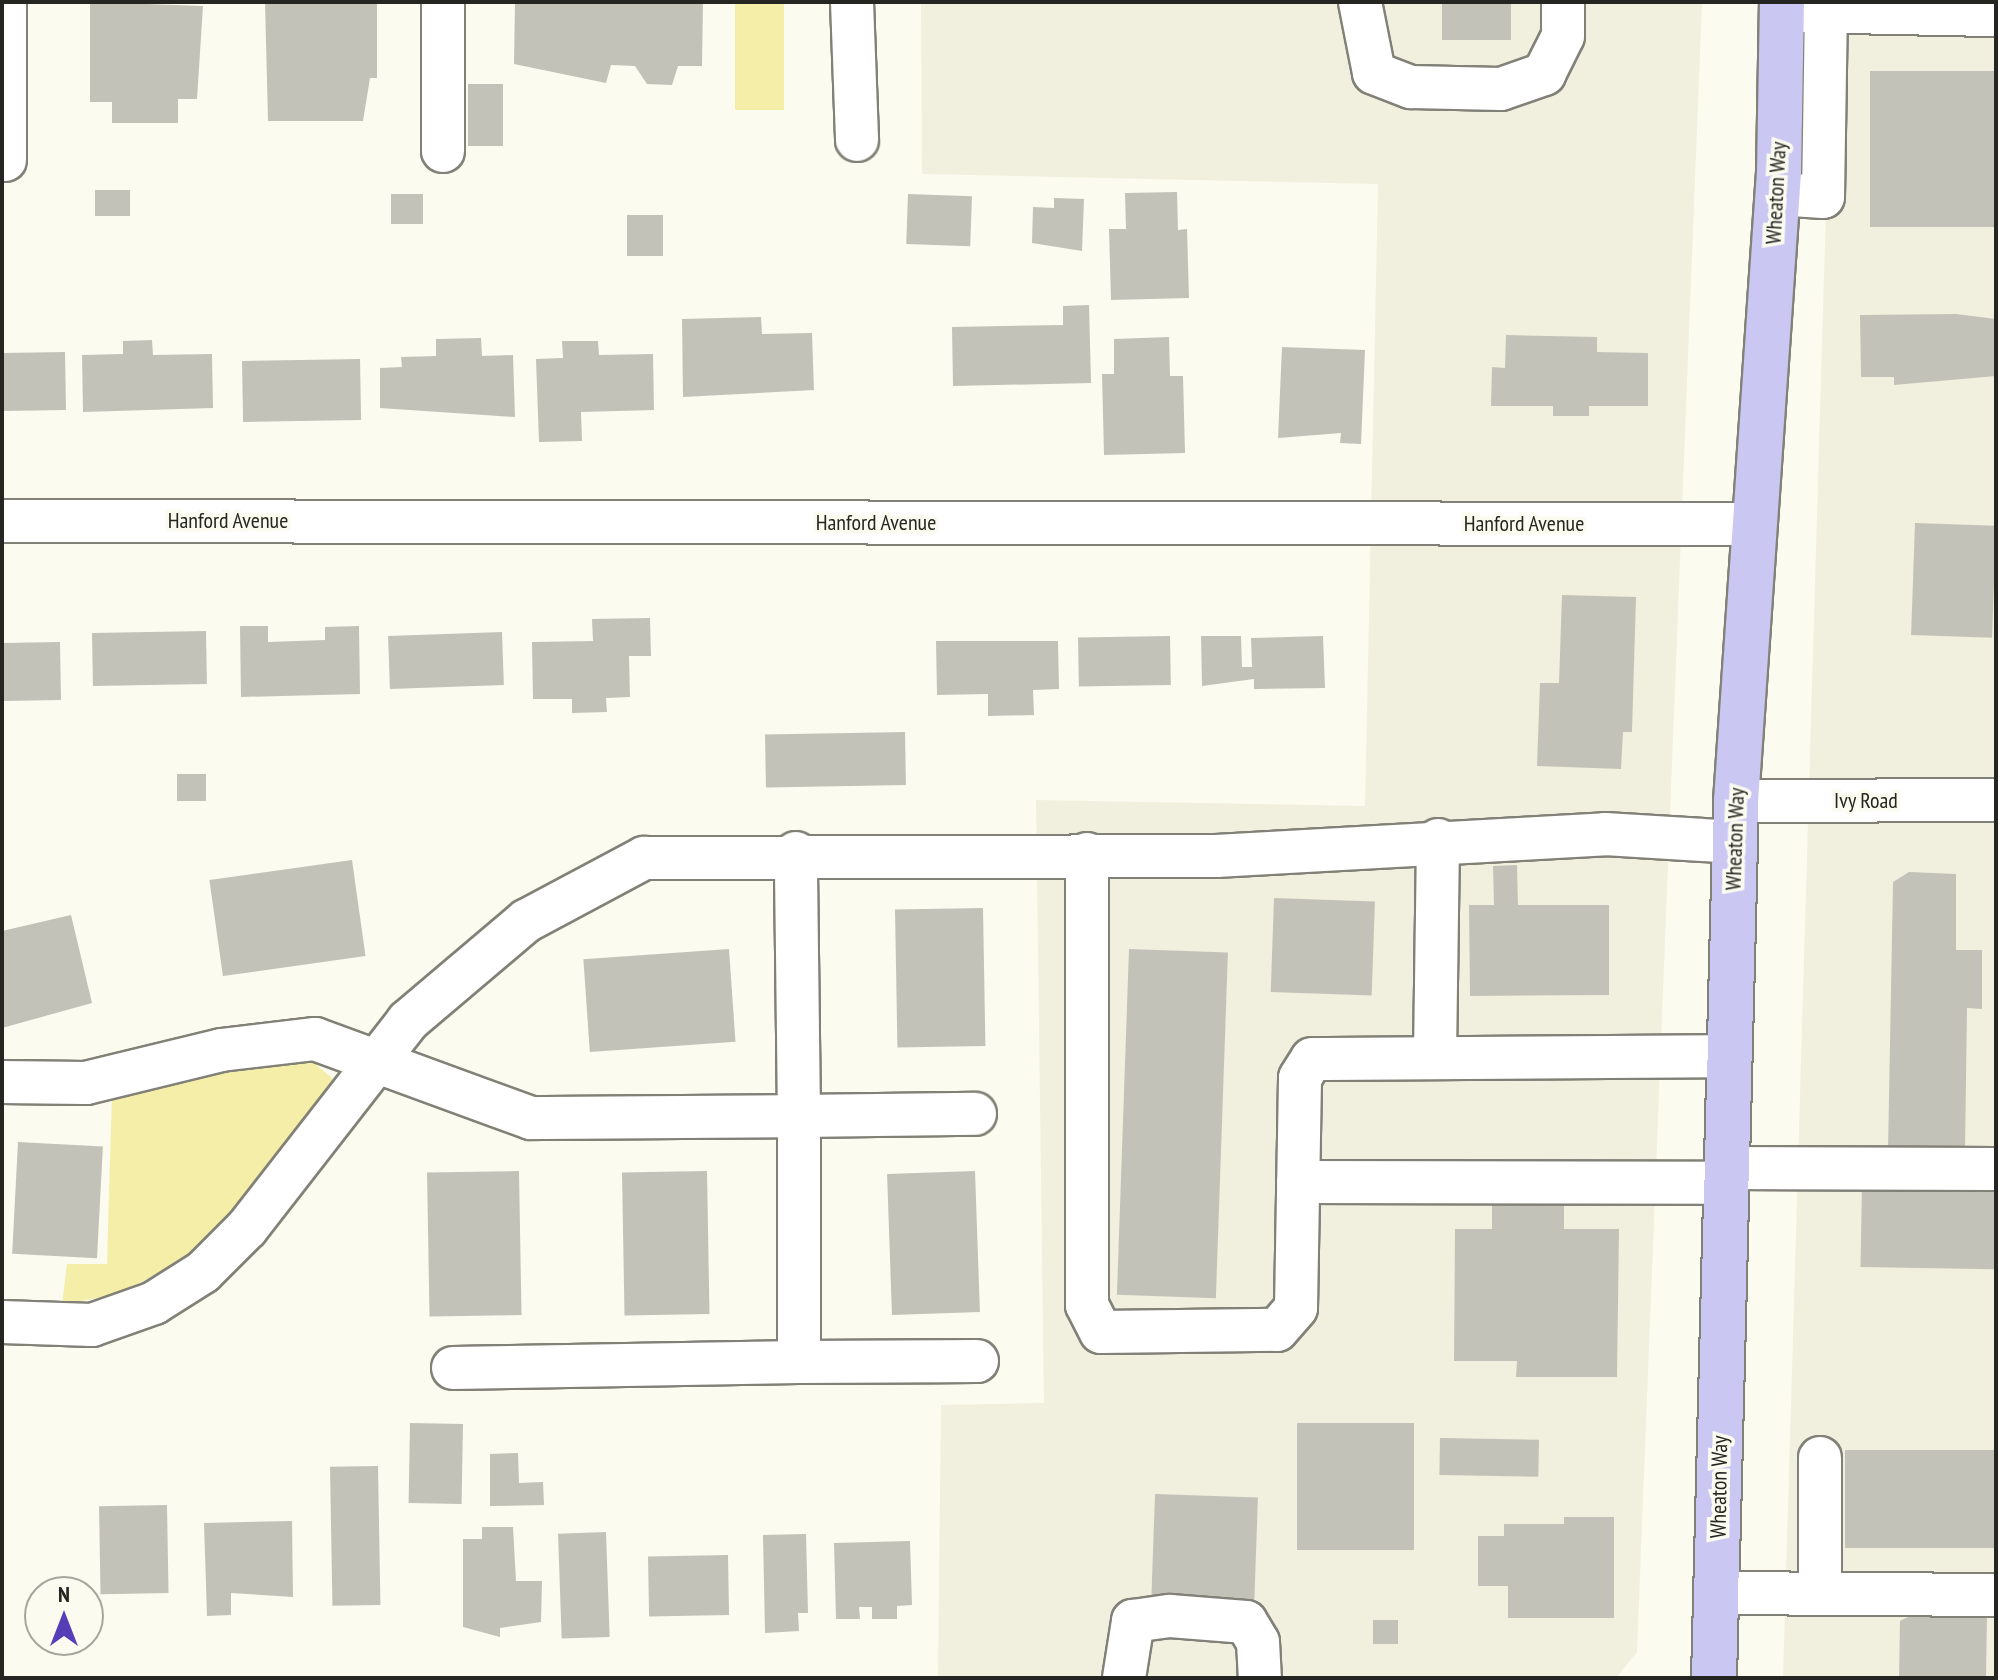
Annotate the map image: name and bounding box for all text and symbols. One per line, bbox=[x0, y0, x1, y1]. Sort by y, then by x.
street label: Wheaton Way bbox=[1760, 141, 1792, 245]
street label: Hanford Avenue bbox=[167, 508, 289, 534]
street label: Hanford Avenue bbox=[815, 510, 937, 536]
street label: Hanford Avenue bbox=[1463, 511, 1585, 537]
street label: Wheaton Way bbox=[1720, 787, 1750, 891]
street label: Ivy Road bbox=[1834, 788, 1898, 814]
street label: Wheaton Way bbox=[1705, 1435, 1733, 1539]
north arrow bbox=[24, 1576, 104, 1656]
text: N bbox=[58, 1580, 70, 1608]

